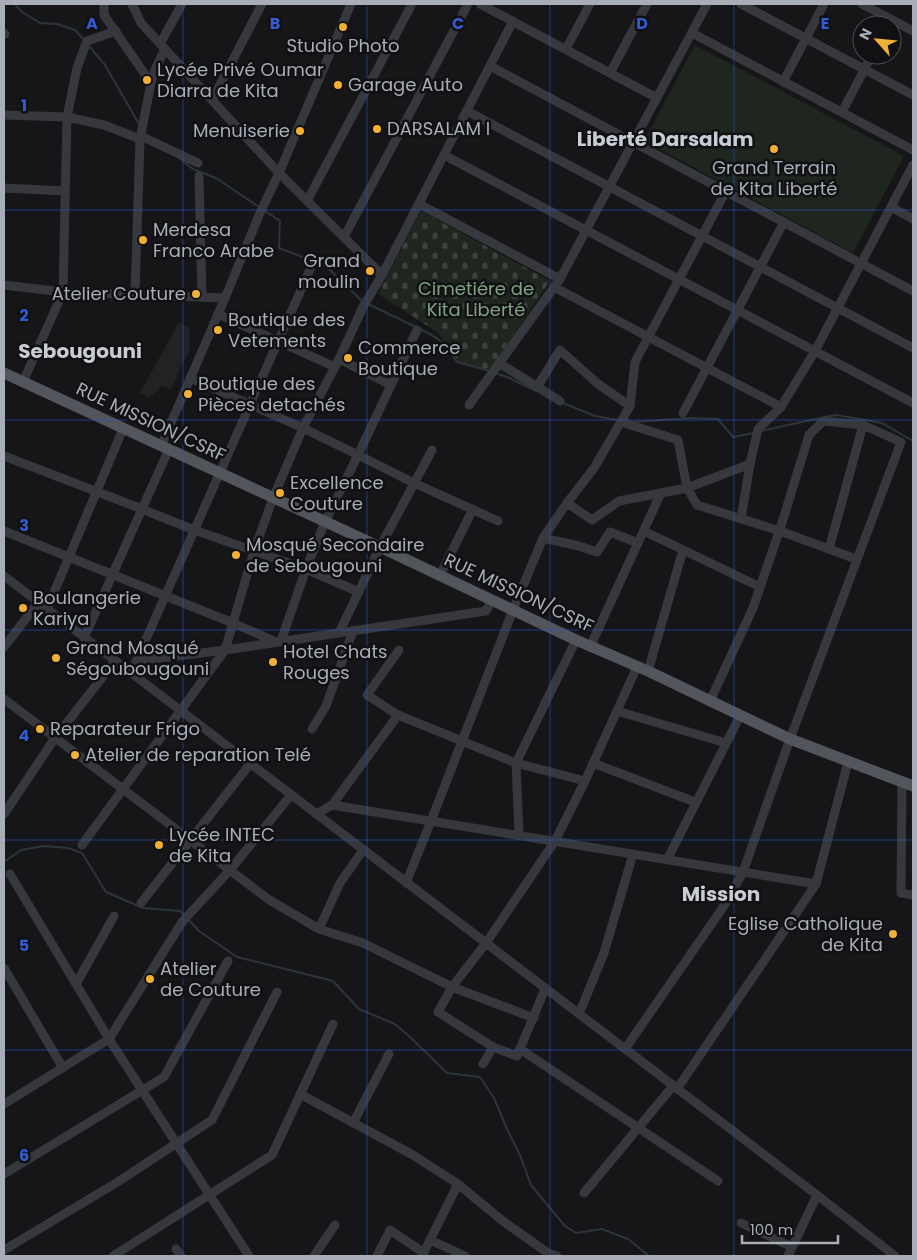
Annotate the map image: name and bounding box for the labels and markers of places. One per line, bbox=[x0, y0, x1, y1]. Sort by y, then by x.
marker: Studio Photo bbox=[337, 21, 349, 33]
place label: Studio Photo bbox=[286, 33, 400, 58]
place label: Lycée Privé Oumar Diarra de Kita bbox=[157, 57, 324, 103]
place label: Garage Auto bbox=[348, 72, 463, 97]
marker: Lycée Privé Oumar Diarra de Kita bbox=[141, 74, 153, 86]
marker: Garage Auto bbox=[332, 79, 344, 91]
place label: DARSALAM I bbox=[387, 116, 490, 141]
place label: Menuiserie bbox=[193, 118, 290, 143]
marker: DARSALAM I bbox=[371, 123, 383, 135]
marker: Menuiserie bbox=[294, 125, 306, 137]
marker: Grand Terrain de Kita Liberté bbox=[768, 143, 780, 155]
place label: Grand Terrain de Kita Liberté bbox=[711, 155, 837, 201]
place label: Merdesa Franco Arabe bbox=[153, 217, 274, 263]
marker: Merdesa Franco Arabe bbox=[137, 234, 149, 246]
place label: Grand moulin bbox=[298, 248, 360, 294]
marker: Grand moulin bbox=[364, 265, 376, 277]
place label: Atelier Couture bbox=[52, 281, 186, 306]
marker: Atelier Couture bbox=[190, 288, 202, 300]
place label: Boutique des Vetements bbox=[228, 307, 345, 353]
marker: Boutique des Vetements bbox=[212, 324, 224, 336]
place label: Commerce Boutique bbox=[358, 335, 460, 381]
marker: Commerce Boutique bbox=[342, 352, 354, 364]
place label: Boutique des Pièces detachés bbox=[198, 371, 345, 417]
marker: Boutique des Pièces detachés bbox=[182, 388, 194, 400]
place label: Excellence Couture bbox=[290, 470, 384, 516]
marker: Excellence Couture bbox=[274, 487, 286, 499]
place label: Mosqué Secondaire de Sebougouni bbox=[246, 532, 424, 578]
marker: Mosqué Secondaire de Sebougouni bbox=[230, 549, 242, 561]
place label: Boulangerie Kariya bbox=[33, 585, 141, 631]
marker: Boulangerie Kariya bbox=[17, 602, 29, 614]
place label: Grand Mosqué Ségoubougouni bbox=[66, 635, 209, 681]
place label: Hotel Chats Rouges bbox=[283, 639, 387, 685]
marker: Grand Mosqué Ségoubougouni bbox=[50, 652, 62, 664]
marker: Hotel Chats Rouges bbox=[267, 656, 279, 668]
place label: Reparateur Frigo bbox=[50, 716, 200, 741]
marker: Reparateur Frigo bbox=[34, 723, 46, 735]
place label: Atelier de reparation Telé bbox=[85, 742, 311, 767]
marker: Atelier de reparation Telé bbox=[69, 749, 81, 761]
place label: Lycée INTEC de Kita bbox=[169, 822, 275, 868]
marker: Lycée INTEC de Kita bbox=[153, 839, 165, 851]
place label: Eglise Catholique de Kita bbox=[728, 911, 883, 957]
marker: Eglise Catholique de Kita bbox=[887, 928, 899, 940]
place label: Atelier de Couture bbox=[160, 956, 261, 1002]
marker: Atelier de Couture bbox=[144, 973, 156, 985]

